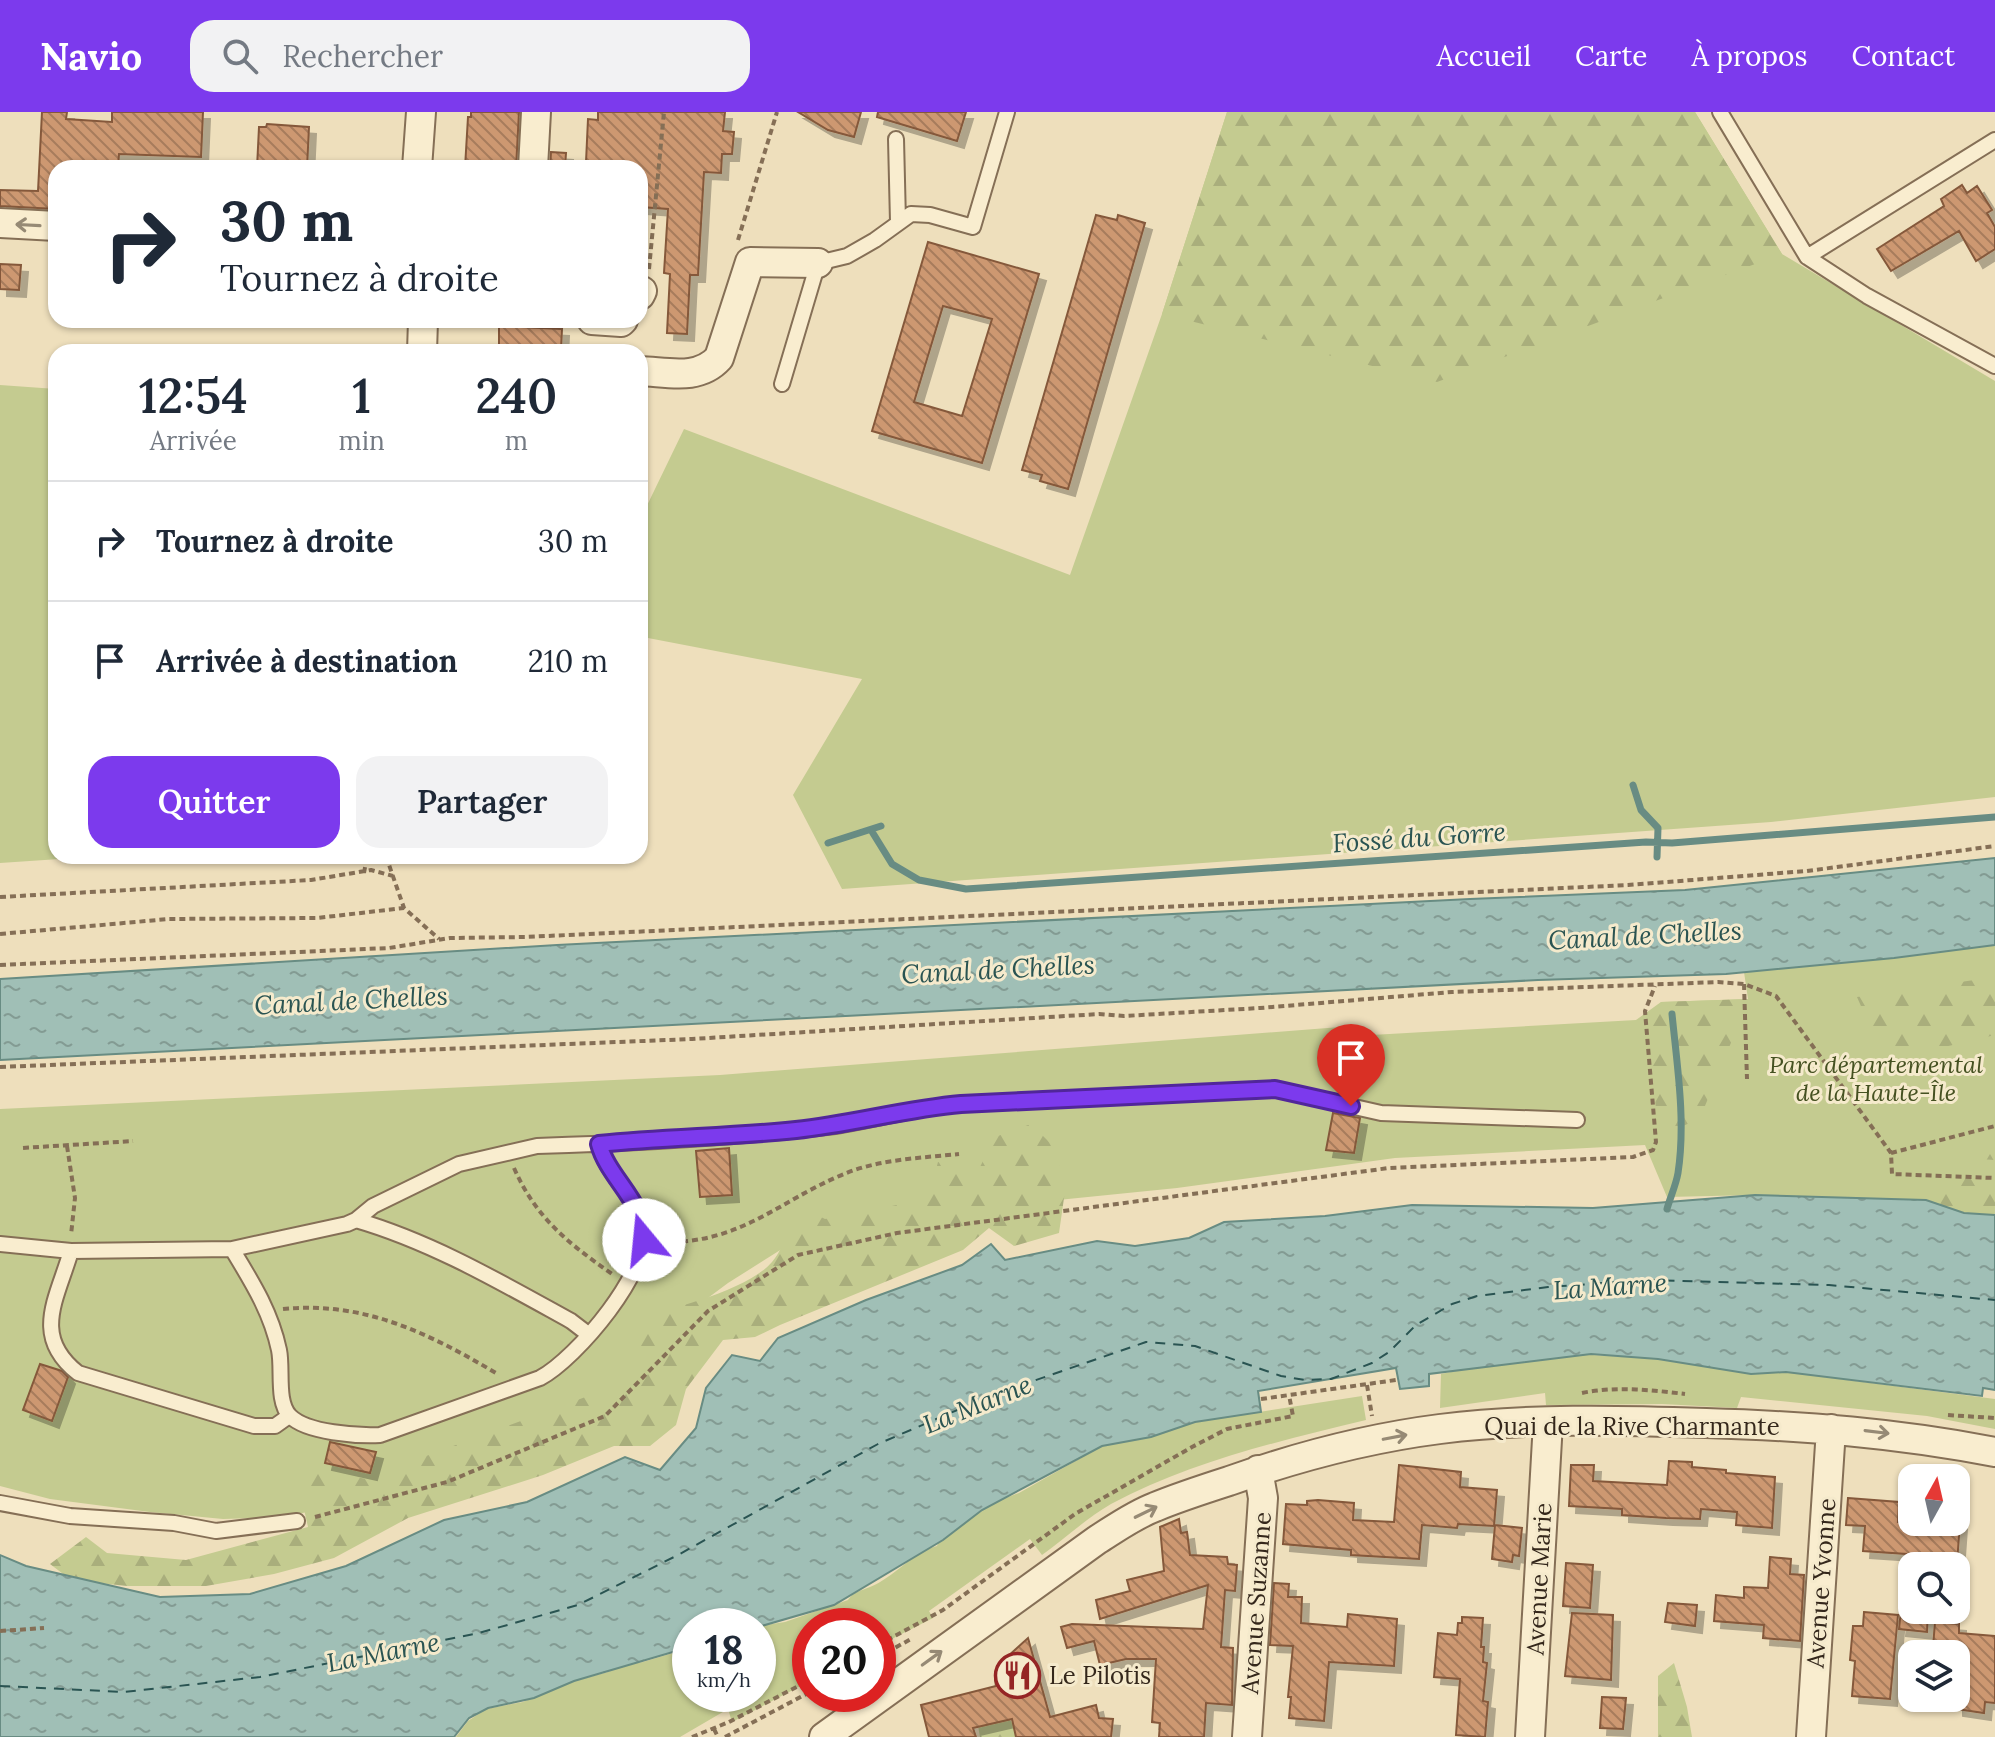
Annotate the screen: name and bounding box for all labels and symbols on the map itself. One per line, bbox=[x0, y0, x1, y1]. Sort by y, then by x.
one-way arrow bbox=[15, 217, 42, 232]
water label: Fossé du Gorre bbox=[1331, 814, 1507, 860]
water label: Canal de Chelles bbox=[1547, 913, 1743, 957]
water label: Canal de Chelles bbox=[900, 947, 1096, 991]
water label: Canal de Chelles bbox=[253, 978, 449, 1022]
pin bbox=[1317, 1024, 1385, 1106]
park label: Parc départemental de la Haute-Île bbox=[1769, 1049, 1983, 1108]
position arrow bbox=[602, 1198, 686, 1282]
water label: La Marne bbox=[1552, 1266, 1668, 1306]
water label: La Marne bbox=[918, 1367, 1036, 1441]
street label: Quai de la Rive Charmante bbox=[1484, 1411, 1780, 1442]
one-way arrow bbox=[1864, 1425, 1890, 1440]
one-way arrow bbox=[1381, 1429, 1407, 1444]
north arrow bbox=[1898, 1464, 1970, 1536]
street label: Avenue Yvonne bbox=[1800, 1497, 1842, 1670]
street label: Avenue Marie bbox=[1519, 1502, 1558, 1657]
one-way arrow bbox=[1134, 1503, 1158, 1519]
street label: Avenue Suzanne bbox=[1234, 1511, 1278, 1696]
speed limit sign: 20 bbox=[792, 1608, 896, 1712]
water label: La Marne bbox=[324, 1625, 442, 1679]
one-way arrow bbox=[921, 1650, 942, 1667]
restaurant icon: Le Pilotis bbox=[994, 1651, 1042, 1699]
place label: Le Pilotis bbox=[1049, 1660, 1151, 1691]

